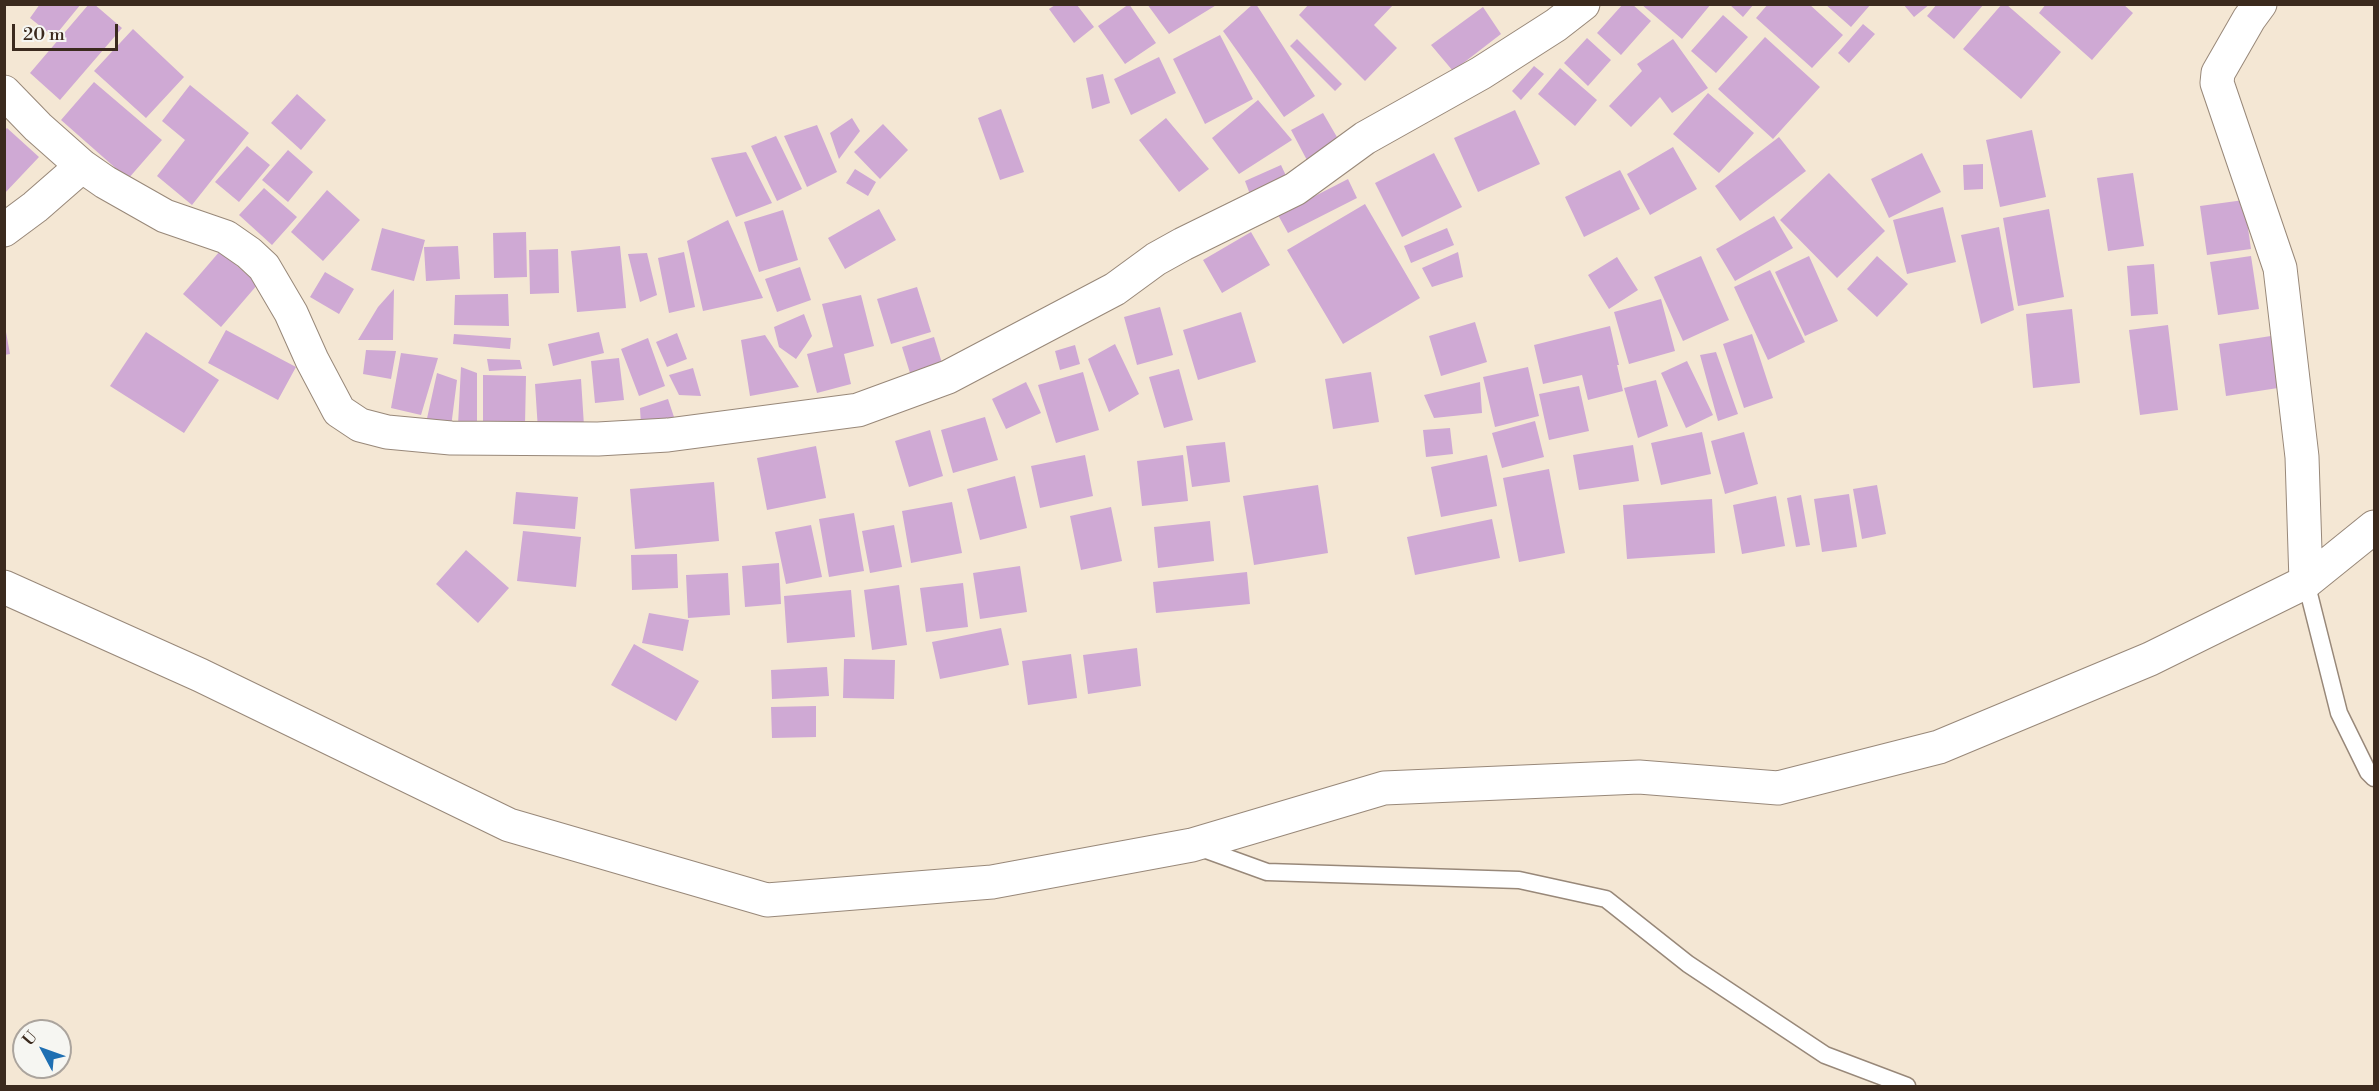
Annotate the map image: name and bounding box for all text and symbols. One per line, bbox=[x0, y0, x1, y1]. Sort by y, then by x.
scale bar bbox=[15, 12, 122, 50]
text: 20 m bbox=[23, 23, 65, 46]
north arrow bbox=[12, 1019, 72, 1079]
text: U bbox=[18, 1027, 42, 1050]

